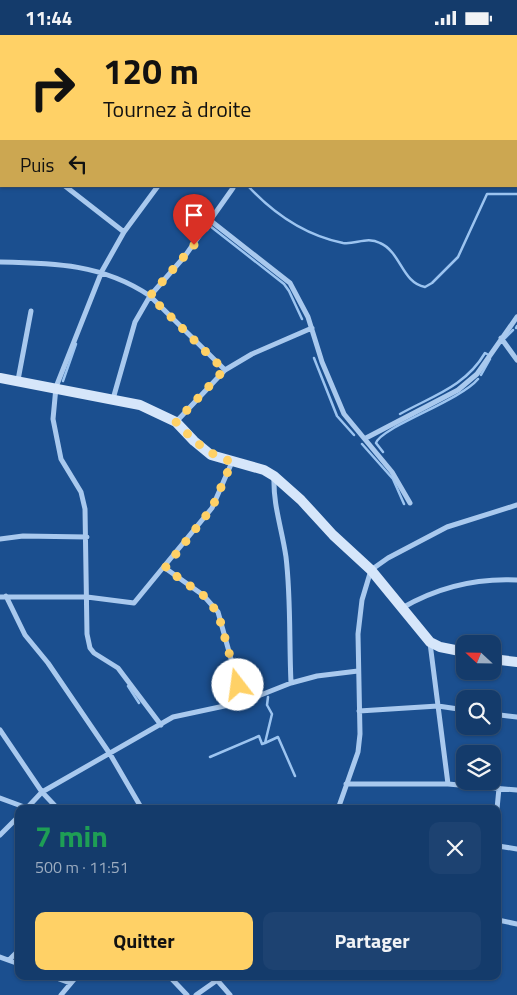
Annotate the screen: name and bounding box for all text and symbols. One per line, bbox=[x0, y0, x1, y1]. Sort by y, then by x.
text: 11:44 bbox=[25, 3, 72, 32]
text: 120 m bbox=[103, 44, 199, 98]
icon: right bbox=[20, 55, 85, 120]
text: Tournez à droite bbox=[103, 92, 251, 126]
text: Puis bbox=[20, 150, 54, 179]
icon: left bbox=[64, 150, 92, 178]
pin bbox=[173, 194, 215, 245]
icon: arrive bbox=[180, 201, 208, 229]
north arrow bbox=[456, 635, 501, 680]
map controls bbox=[456, 635, 501, 790]
position arrow bbox=[211, 658, 263, 710]
button: search bbox=[456, 690, 501, 735]
button: layers bbox=[456, 745, 501, 790]
text: 7 min bbox=[35, 813, 108, 859]
button: close bbox=[429, 822, 481, 874]
text: 500 m · 11:51 bbox=[35, 855, 129, 879]
button: Quitter bbox=[35, 912, 253, 970]
button: Partager bbox=[263, 912, 481, 970]

